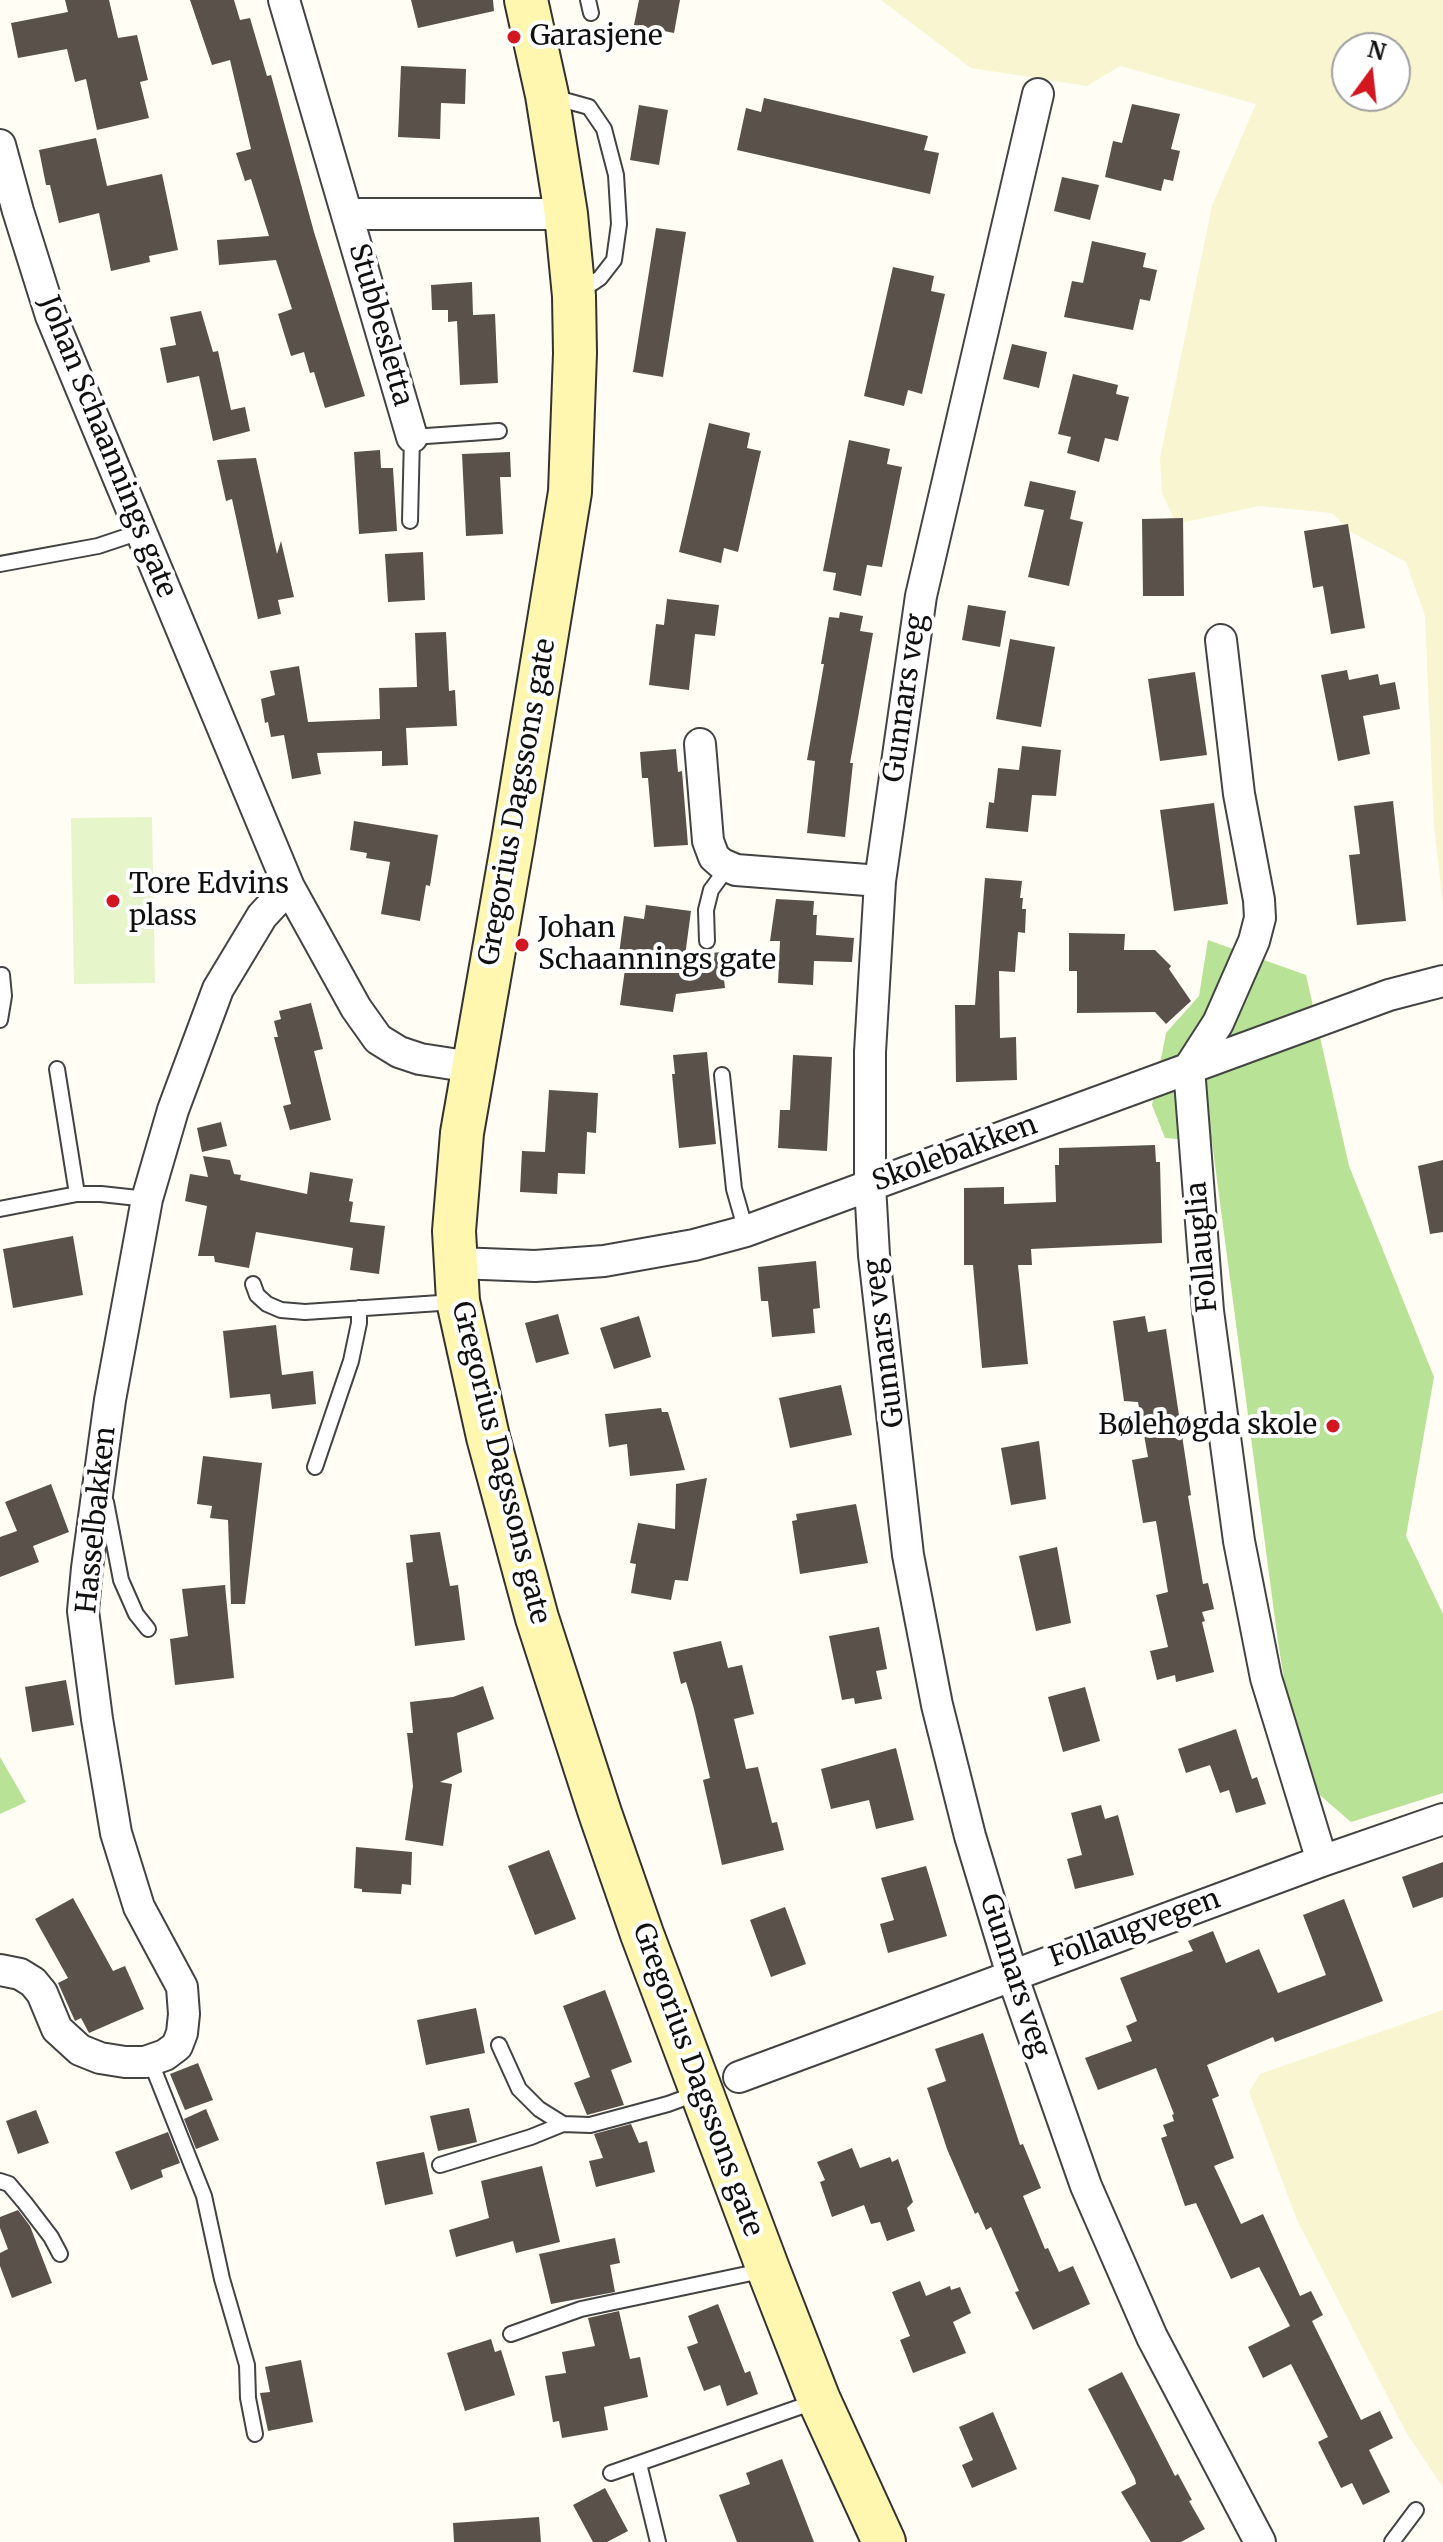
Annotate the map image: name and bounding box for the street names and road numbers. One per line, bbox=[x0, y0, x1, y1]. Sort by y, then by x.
street label: Stubbesletta bbox=[341, 240, 419, 410]
street label: Johan Schaannings gate bbox=[31, 291, 183, 603]
street label: Gunnars veg bbox=[878, 612, 934, 784]
street label: Gregorius Dagssons gate bbox=[473, 636, 563, 968]
street label: Skolebakken bbox=[868, 1109, 1042, 1199]
street label: Follauglia bbox=[1181, 1180, 1225, 1314]
street label: Gunnars veg bbox=[858, 1257, 912, 1429]
street label: Gregorius Dagssons gate bbox=[444, 1298, 556, 1628]
street label: Hasselbakken bbox=[70, 1425, 124, 1615]
street label: Follaugvegen bbox=[1045, 1883, 1225, 1975]
street label: Gunnars veg bbox=[972, 1890, 1056, 2062]
street label: Gregorius Dagssons gate bbox=[625, 1919, 769, 2241]

